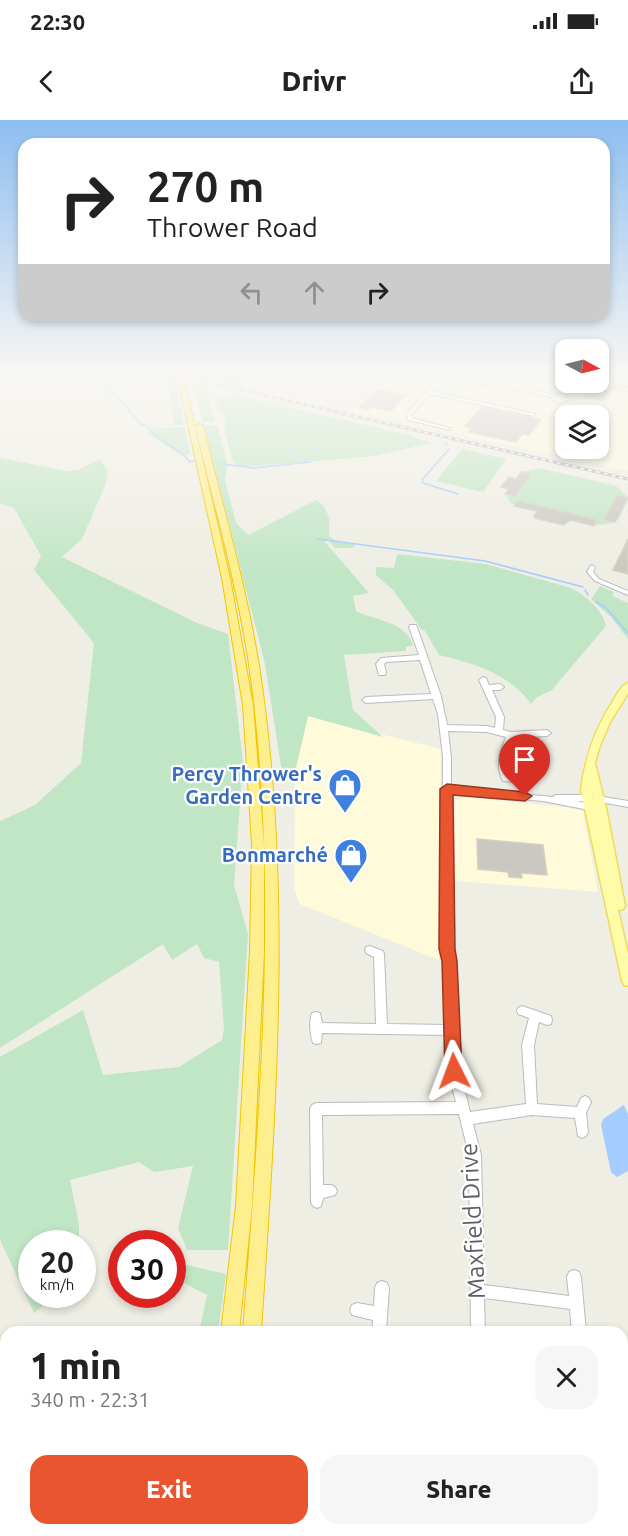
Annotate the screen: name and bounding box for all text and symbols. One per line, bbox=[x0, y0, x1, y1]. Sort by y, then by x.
text: 22:30 bbox=[30, 9, 85, 34]
icon: back bbox=[30, 65, 63, 98]
icon: share bbox=[565, 65, 598, 98]
text: Drivr bbox=[282, 66, 346, 96]
icon: right bbox=[48, 162, 126, 240]
text: 270 m bbox=[147, 163, 264, 210]
text: Thrower Road bbox=[147, 212, 318, 242]
icon: left bbox=[235, 276, 268, 309]
icon: ahead bbox=[298, 276, 331, 309]
icon: right bbox=[361, 276, 394, 309]
north arrow bbox=[555, 339, 609, 393]
map controls bbox=[555, 339, 609, 459]
button: layers bbox=[555, 405, 609, 459]
pin bbox=[499, 734, 550, 796]
icon: arrive bbox=[508, 743, 541, 776]
place label: Percy Thrower's Garden Centre bbox=[172, 762, 322, 808]
shop icon: Percy Thrower's Garden Centre bbox=[327, 767, 363, 814]
shop icon: Bonmarché bbox=[333, 837, 369, 884]
place label: Bonmarché bbox=[222, 843, 328, 866]
position arrow bbox=[422, 1039, 486, 1103]
street label: Maxfield Drive bbox=[455, 1142, 490, 1300]
speed limit sign: 30 bbox=[108, 1230, 186, 1308]
text: 20 bbox=[40, 1245, 74, 1279]
text: km/h bbox=[40, 1276, 74, 1293]
text: 1 min bbox=[30, 1345, 122, 1386]
button: close bbox=[535, 1346, 598, 1409]
text: 340 m · 22:31 bbox=[30, 1388, 150, 1411]
button: Exit bbox=[30, 1455, 308, 1524]
button: Share bbox=[320, 1455, 598, 1524]

